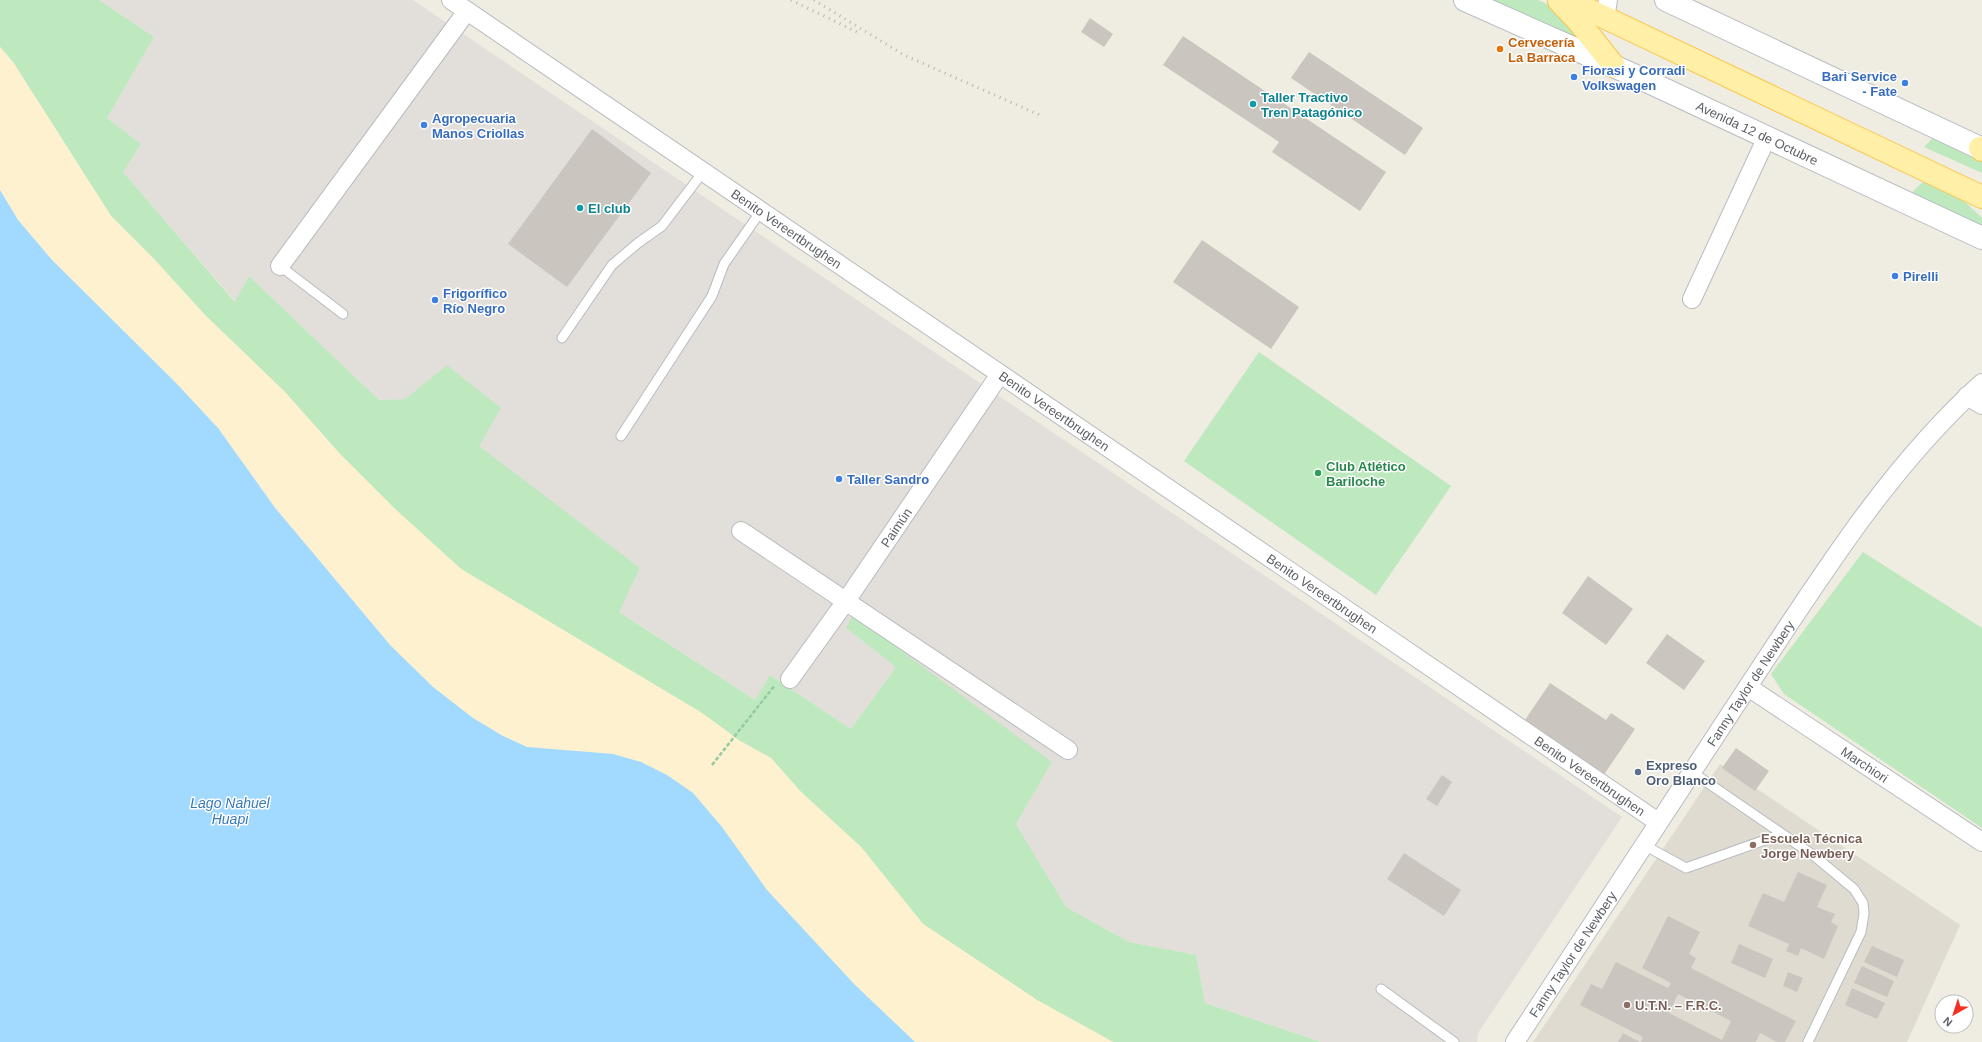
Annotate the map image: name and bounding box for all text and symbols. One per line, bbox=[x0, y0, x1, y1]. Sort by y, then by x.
place label: Cervecería La Barraca bbox=[1508, 35, 1576, 65]
marker: Cervecería La Barraca bbox=[1495, 44, 1505, 54]
place label: Fiorasi y Corradi Volkswagen bbox=[1582, 63, 1685, 93]
place label: Bari Service - Fate bbox=[1822, 69, 1897, 99]
marker: Fiorasi y Corradi Volkswagen bbox=[1569, 72, 1579, 82]
marker: Bari Service - Fate bbox=[1900, 78, 1910, 88]
place label: Taller Tractivo Tren Patagónico bbox=[1261, 90, 1362, 120]
street label: Avenida 12 de Octubre bbox=[1694, 98, 1820, 168]
marker: Taller Tractivo Tren Patagónico bbox=[1248, 99, 1258, 109]
place label: Agropecuaria Manos Criollas bbox=[432, 111, 524, 141]
marker: Agropecuaria Manos Criollas bbox=[419, 120, 429, 130]
street label: Benito Vereertbrughen bbox=[728, 186, 844, 272]
place label: El club bbox=[588, 201, 631, 216]
marker: El club bbox=[575, 203, 585, 213]
place label: Pirelli bbox=[1903, 269, 1938, 284]
marker: Pirelli bbox=[1890, 271, 1900, 281]
place label: Frigorífico Río Negro bbox=[443, 286, 507, 316]
marker: Frigorífico Río Negro bbox=[430, 295, 440, 305]
street label: Benito Vereertbrughen bbox=[996, 368, 1112, 454]
place label: Club Atlético Bariloche bbox=[1326, 459, 1406, 489]
marker: Club Atlético Bariloche bbox=[1313, 468, 1323, 478]
place label: Taller Sandro bbox=[847, 472, 929, 487]
marker: Taller Sandro bbox=[834, 474, 844, 484]
street label: Paimún bbox=[878, 505, 915, 550]
street label: Benito Vereertbrughen bbox=[1264, 551, 1380, 637]
street label: Fanny Taylor de Newbery bbox=[1704, 617, 1798, 749]
street label: Benito Vereertbrughen bbox=[1532, 733, 1648, 819]
street label: Marchiori bbox=[1838, 744, 1891, 786]
place label: Expreso Oro Blanco bbox=[1646, 758, 1716, 788]
marker: Expreso Oro Blanco bbox=[1633, 767, 1643, 777]
water label: Lago Nahuel Huapi bbox=[190, 795, 271, 827]
place label: Escuela Técnica Jorge Newbery bbox=[1761, 831, 1863, 861]
marker: Escuela Técnica Jorge Newbery bbox=[1748, 840, 1758, 850]
street label: Fanny Taylor de Newbery bbox=[1526, 888, 1620, 1020]
north arrow bbox=[1934, 994, 1974, 1034]
place label: U.T.N. – F.R.C. bbox=[1635, 998, 1722, 1013]
marker: U.T.N. – F.R.C. bbox=[1622, 1000, 1632, 1010]
text: N bbox=[1941, 1015, 1955, 1029]

